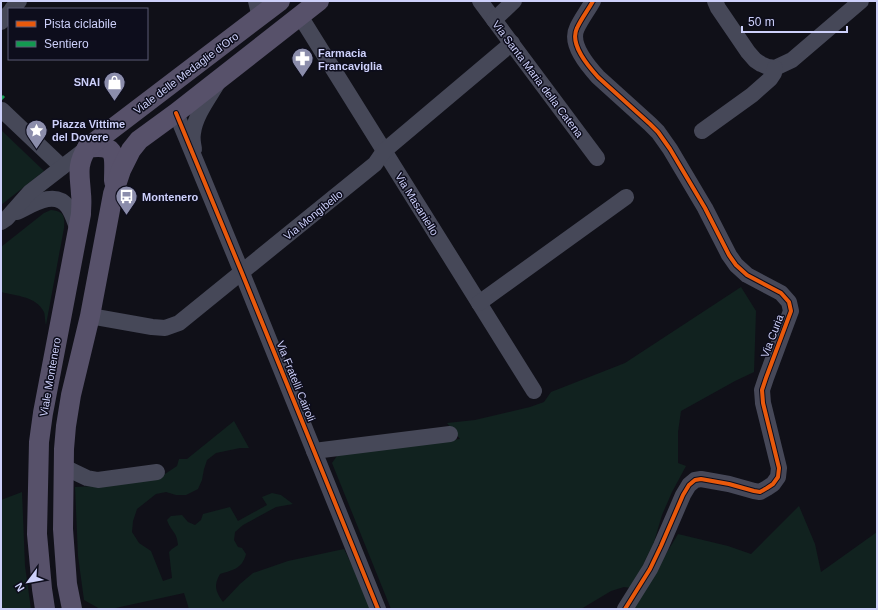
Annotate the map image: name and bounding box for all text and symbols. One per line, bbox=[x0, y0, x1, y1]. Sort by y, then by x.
legend bbox=[8, 8, 148, 60]
scale bar bbox=[742, 8, 847, 34]
text: 50 m bbox=[748, 15, 775, 29]
text: Pista ciclabile bbox=[44, 17, 117, 31]
street label: Via Santa Maria della Catena bbox=[490, 18, 586, 140]
street label: Viale delle Medaglie d'Oro bbox=[131, 30, 241, 116]
text: Sentiero bbox=[44, 37, 89, 51]
pharmacy icon: Farmacia Francaviglia bbox=[289, 46, 315, 79]
place label: Farmacia Francaviglia bbox=[318, 47, 383, 72]
shop icon: SNAI bbox=[102, 69, 128, 102]
place label: SNAI bbox=[74, 76, 100, 88]
place icon: Piazza Vittime del Dovere bbox=[24, 117, 50, 150]
place label: Piazza Vittime del Dovere bbox=[52, 118, 125, 143]
street label: Via Masaniello bbox=[393, 171, 441, 237]
bus stop icon: Montenero bbox=[114, 184, 140, 217]
street label: Via Mongibello bbox=[281, 188, 345, 242]
place label: Montenero bbox=[142, 191, 199, 203]
street label: Via Curia bbox=[758, 312, 786, 359]
street label: Viale Montenero bbox=[37, 337, 63, 417]
street label: Via Fratelli Cairoli bbox=[274, 339, 318, 423]
north arrow bbox=[8, 562, 48, 602]
text: N bbox=[12, 581, 27, 594]

